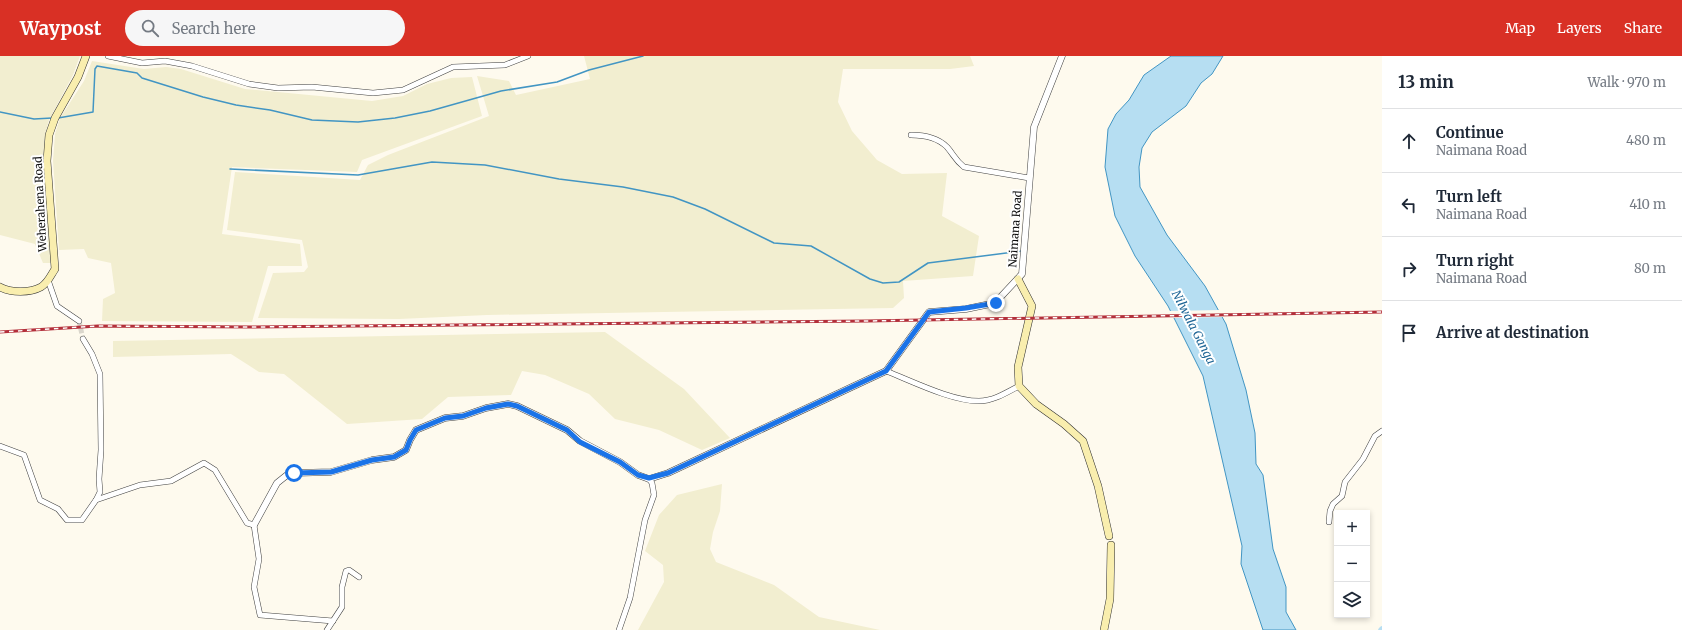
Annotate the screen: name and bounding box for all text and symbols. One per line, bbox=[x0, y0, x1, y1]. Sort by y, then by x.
search box bbox=[125, 10, 405, 46]
text: Waypost bbox=[20, 16, 101, 40]
icon: search bbox=[139, 17, 161, 39]
text: Search here bbox=[171, 19, 255, 38]
text: Map bbox=[1505, 19, 1535, 37]
text: Layers bbox=[1557, 19, 1602, 37]
text: Share bbox=[1624, 19, 1662, 37]
text: 13 min bbox=[1398, 71, 1454, 93]
text: Walk · 970 m bbox=[1588, 74, 1666, 91]
text: Continue bbox=[1436, 123, 1504, 142]
icon: ahead bbox=[1398, 130, 1420, 152]
text: 480 m bbox=[1626, 132, 1666, 149]
text: Naimana Road bbox=[1436, 142, 1527, 159]
street label: Weherahena Road bbox=[30, 156, 50, 253]
text: Turn left bbox=[1436, 187, 1502, 206]
street label: Naimana Road bbox=[1005, 190, 1025, 268]
icon: left bbox=[1398, 194, 1420, 216]
text: 410 m bbox=[1629, 196, 1666, 213]
text: Naimana Road bbox=[1436, 206, 1527, 223]
text: Turn right bbox=[1436, 251, 1514, 270]
icon: right bbox=[1398, 258, 1420, 280]
text: 80 m bbox=[1634, 260, 1666, 277]
text: Naimana Road bbox=[1436, 270, 1527, 287]
water label: Nilwala Ganga bbox=[1169, 288, 1219, 367]
route end bbox=[987, 294, 1005, 312]
icon: arrive bbox=[1398, 322, 1420, 344]
text: Arrive at destination bbox=[1436, 323, 1589, 342]
route start bbox=[285, 464, 303, 482]
map controls bbox=[1334, 510, 1370, 618]
button: + bbox=[1334, 510, 1370, 546]
button: − bbox=[1334, 546, 1370, 582]
button: layers bbox=[1334, 582, 1370, 618]

